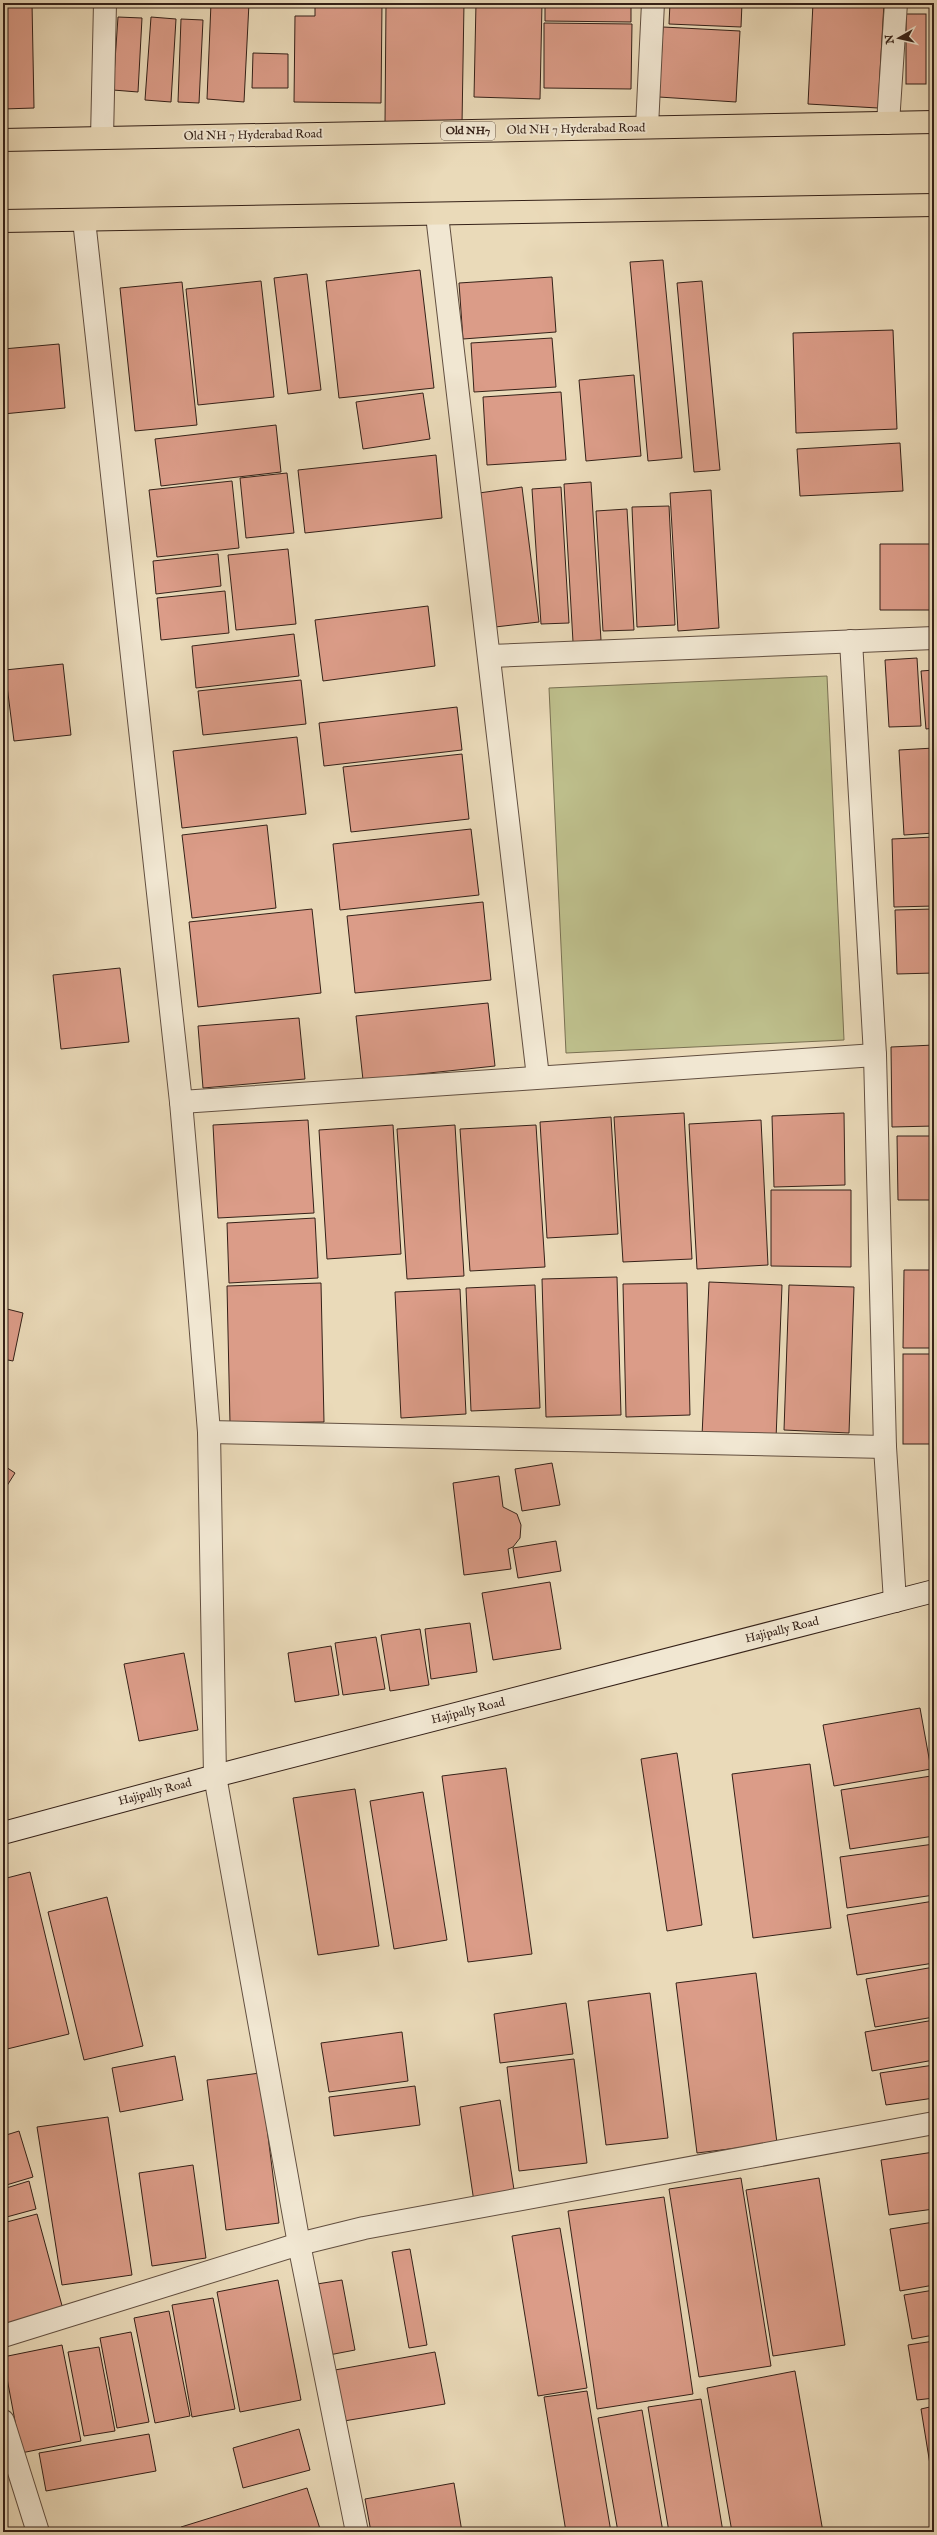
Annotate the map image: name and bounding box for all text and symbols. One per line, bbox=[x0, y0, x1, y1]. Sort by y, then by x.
north arrow bbox=[879, 18, 919, 58]
text: N bbox=[882, 33, 898, 46]
street label: Old NH 7 Hyderabad Road bbox=[507, 120, 646, 138]
road number: Old NH7 bbox=[441, 122, 495, 140]
street label: Old NH 7 Hyderabad Road bbox=[184, 126, 323, 144]
street label: Hajipally Road bbox=[744, 1613, 821, 1647]
street label: Hajipally Road bbox=[430, 1694, 507, 1728]
street label: Hajipally Road bbox=[117, 1775, 194, 1810]

